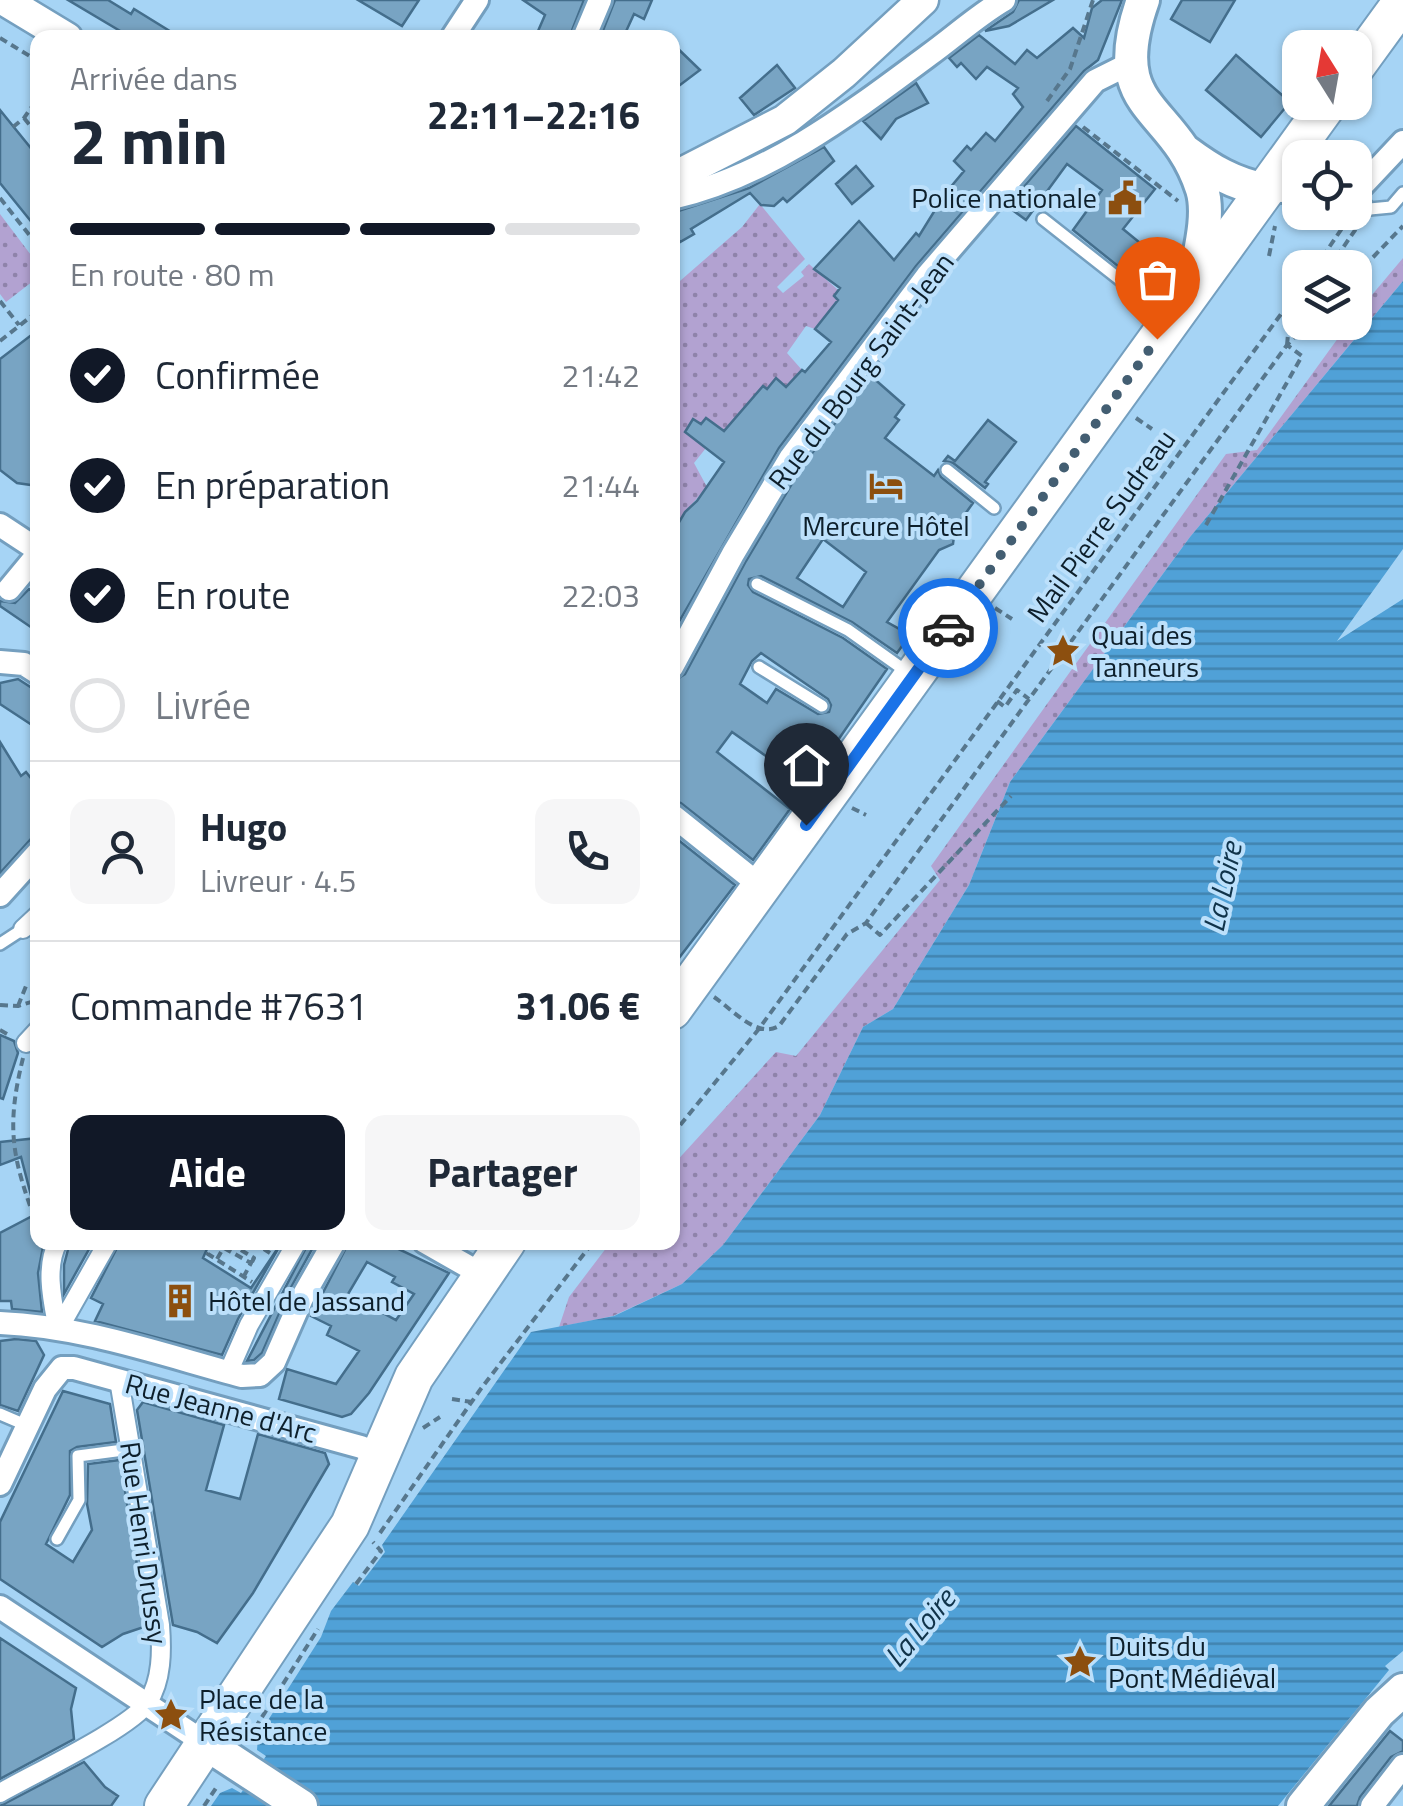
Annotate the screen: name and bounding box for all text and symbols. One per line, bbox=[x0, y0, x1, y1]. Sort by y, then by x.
north arrow bbox=[1282, 30, 1372, 120]
map controls bbox=[1282, 30, 1372, 340]
text: Arrivée dans bbox=[70, 54, 238, 102]
text: 22:11–22:16 bbox=[427, 86, 640, 144]
text: 2 min bbox=[70, 90, 228, 189]
button: locate bbox=[1282, 140, 1372, 230]
place label: Police nationale bbox=[911, 176, 1097, 219]
public building icon: Police nationale bbox=[1106, 179, 1144, 217]
pin bbox=[1115, 237, 1200, 340]
street label: Rue du Bourg Saint-Jean bbox=[757, 243, 964, 498]
text: En route · 80 m bbox=[70, 250, 275, 298]
button: layers bbox=[1282, 250, 1372, 340]
icon: bag bbox=[1130, 252, 1185, 307]
text: Confirmée bbox=[155, 346, 320, 404]
icon: check bbox=[70, 348, 125, 403]
text: 21:42 bbox=[561, 351, 640, 399]
street label: Mail Pierre Sudreau bbox=[1016, 420, 1186, 631]
text: En préparation bbox=[155, 456, 390, 514]
icon: check bbox=[70, 458, 125, 513]
text: 21:44 bbox=[561, 461, 640, 509]
hotel icon: Mercure Hôtel bbox=[867, 467, 905, 505]
place label: Mercure Hôtel bbox=[802, 504, 970, 547]
text: En route bbox=[155, 566, 290, 624]
icon: check bbox=[70, 568, 125, 623]
text: 22:03 bbox=[561, 571, 640, 619]
courier bbox=[898, 578, 998, 678]
icon: car bbox=[921, 601, 976, 656]
place label: Quai des Tanneurs bbox=[1091, 613, 1199, 688]
place icon: Quai des Tanneurs bbox=[1044, 632, 1082, 670]
text: Livrée bbox=[155, 676, 251, 734]
pin bbox=[764, 723, 849, 826]
icon: home bbox=[779, 738, 834, 793]
text: Hugo bbox=[200, 798, 287, 856]
button: person bbox=[70, 799, 175, 904]
button: phone bbox=[535, 799, 640, 904]
water label: La Loire bbox=[1190, 835, 1254, 936]
text: Livreur · 4.5 bbox=[200, 856, 356, 904]
text: Commande #7631 bbox=[70, 977, 367, 1035]
text: 31.06 € bbox=[516, 977, 640, 1035]
button: Aide bbox=[70, 1115, 345, 1230]
button: Partager bbox=[365, 1115, 640, 1230]
place label: Hôtel de Jassand bbox=[208, 1279, 405, 1322]
building icon: Hôtel de Jassand bbox=[161, 1282, 199, 1320]
street label: Rue Jeanne d'Arc bbox=[121, 1361, 322, 1454]
street label: Rue Henri Drussy bbox=[109, 1439, 180, 1647]
water label: La Loire bbox=[872, 1576, 967, 1677]
place label: Duits du Pont Médiéval bbox=[1108, 1624, 1276, 1699]
place icon: Duits du Pont Médiéval bbox=[1061, 1643, 1099, 1681]
place label: Place de la Résistance bbox=[199, 1677, 327, 1752]
place icon: Place de la Résistance bbox=[152, 1696, 190, 1734]

